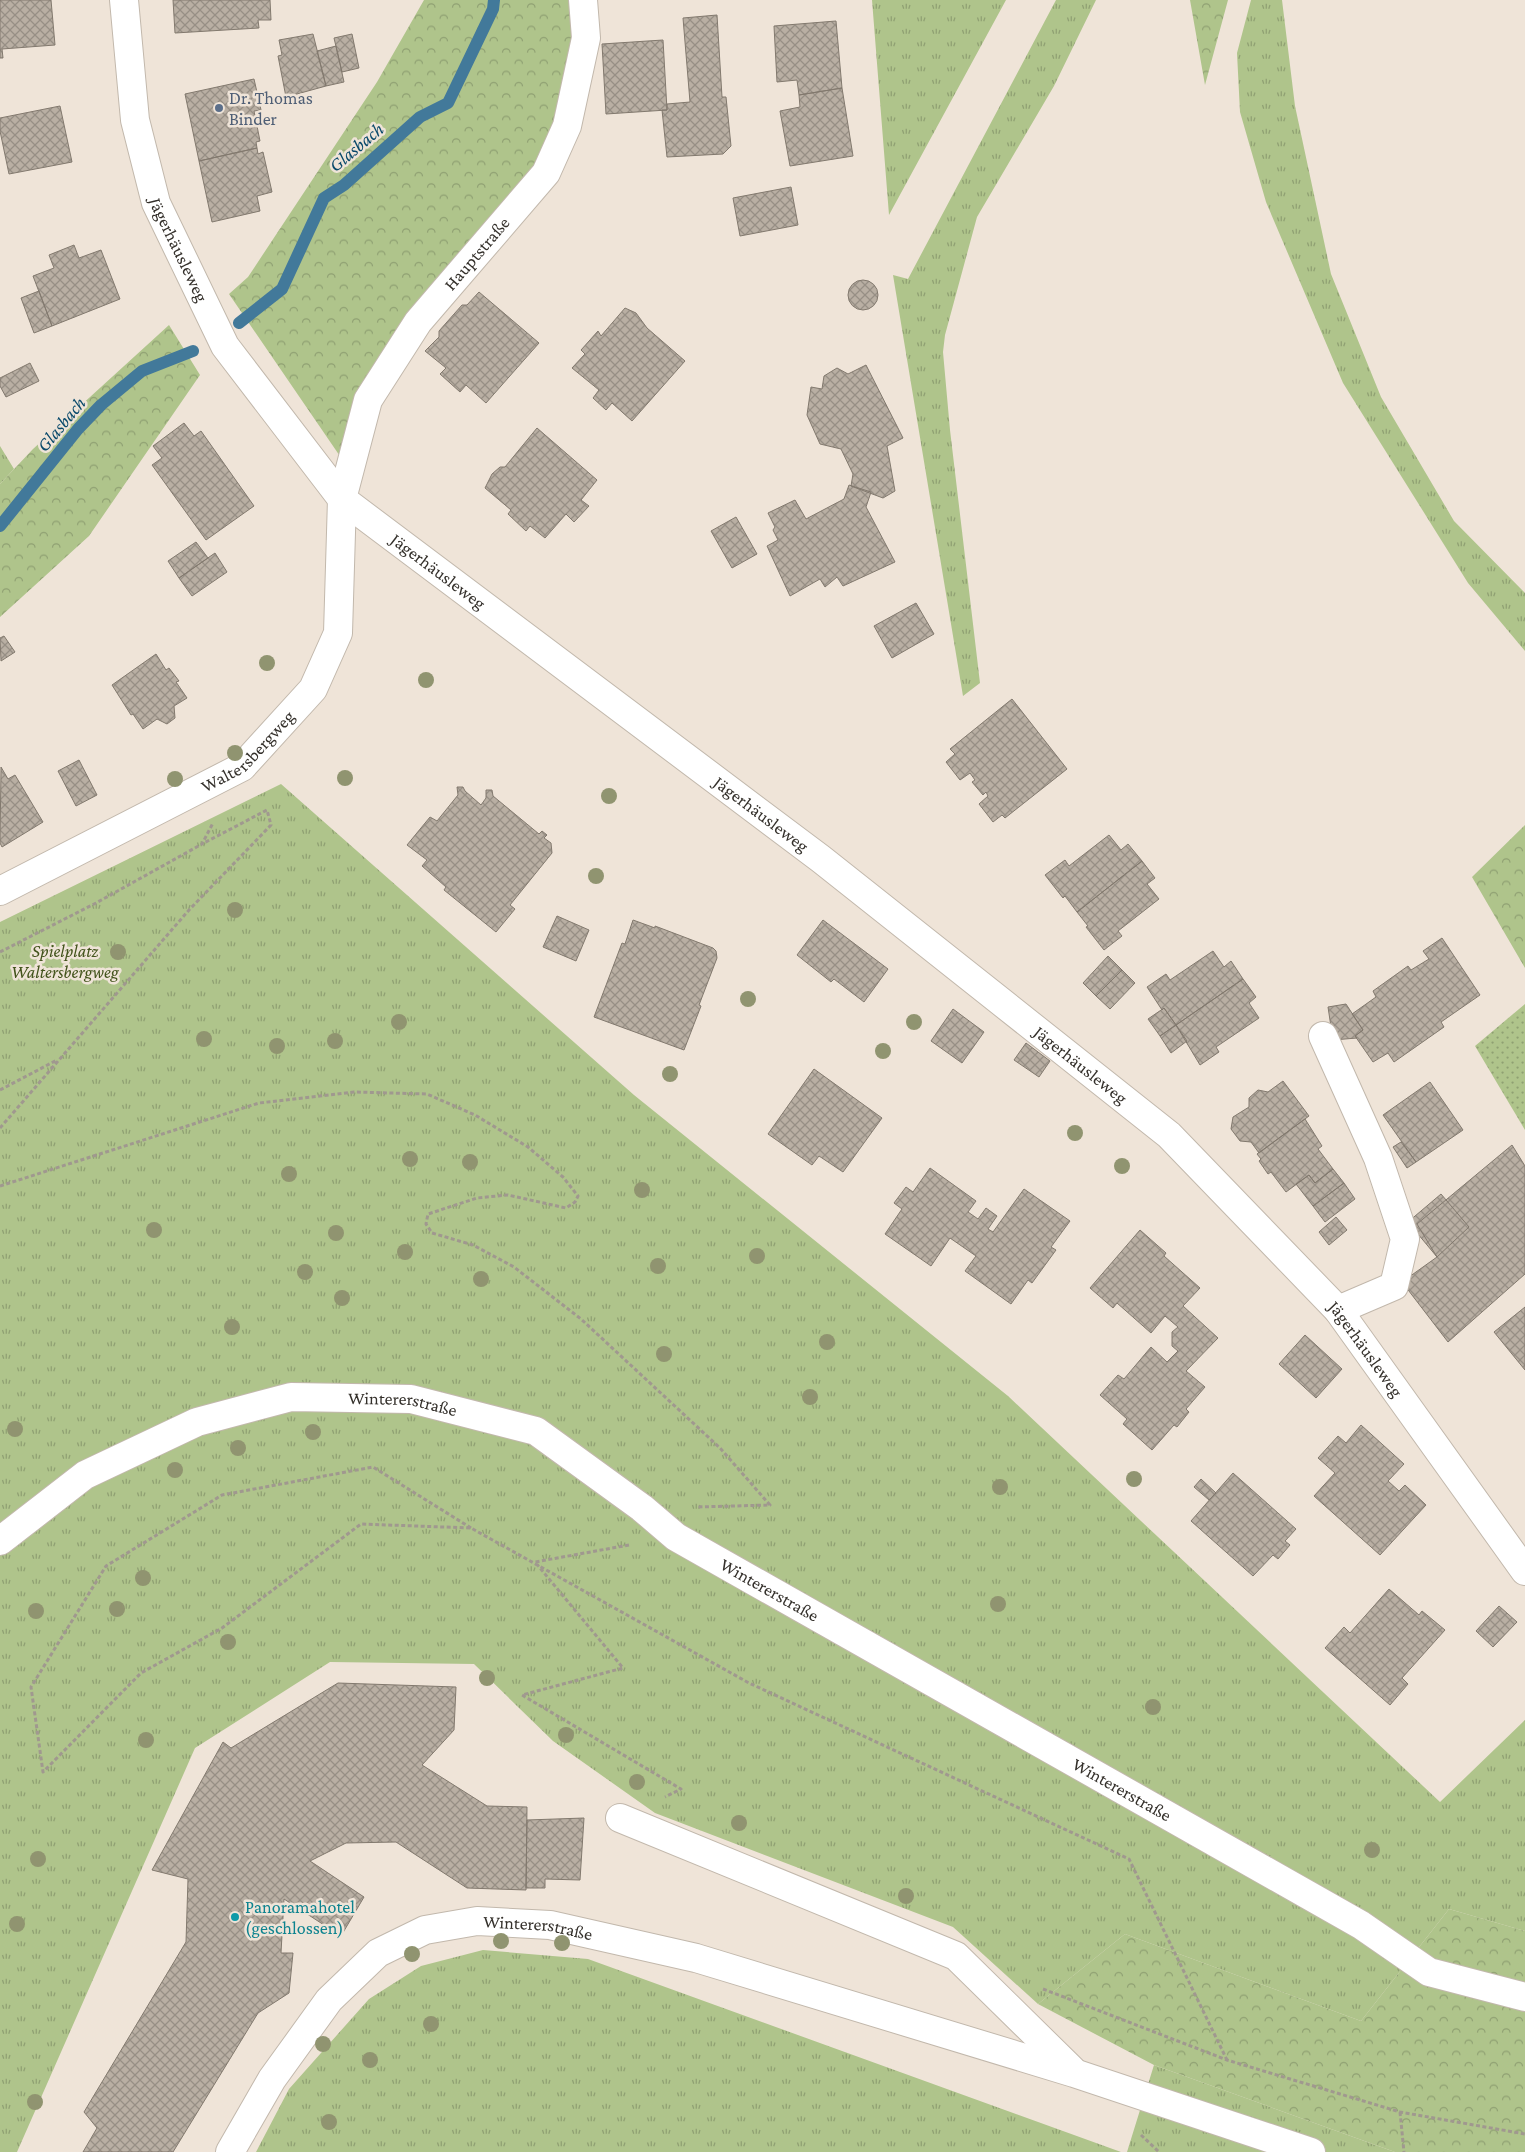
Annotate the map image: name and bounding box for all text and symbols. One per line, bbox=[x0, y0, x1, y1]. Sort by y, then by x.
place label: Dr. Thomas Binder bbox=[229, 88, 313, 129]
marker: Dr. Thomas Binder bbox=[213, 102, 225, 114]
water label: Glasbach bbox=[325, 118, 387, 176]
street label: Jägerhäusleweg bbox=[145, 194, 212, 305]
street label: Hauptstraße bbox=[440, 213, 514, 294]
water label: Glasbach bbox=[32, 393, 90, 455]
street label: Jägerhäusleweg bbox=[385, 528, 490, 614]
street label: Waltersbergweg bbox=[198, 706, 299, 796]
street label: Jägerhäusleweg bbox=[708, 771, 813, 856]
park label: Spielplatz Waltersbergweg bbox=[11, 941, 120, 982]
street label: Jägerhäusleweg bbox=[1028, 1021, 1131, 1108]
street label: Jägerhäusleweg bbox=[1323, 1295, 1407, 1401]
street label: Wintererstraße bbox=[348, 1388, 459, 1420]
street label: Wintererstraße bbox=[717, 1554, 822, 1626]
street label: Wintererstraße bbox=[1069, 1754, 1175, 1825]
place label: Panoramahotel (geschlossen) bbox=[245, 1897, 355, 1939]
marker: Panoramahotel (geschlossen) bbox=[229, 1911, 241, 1923]
street label: Wintererstraße bbox=[483, 1911, 594, 1944]

